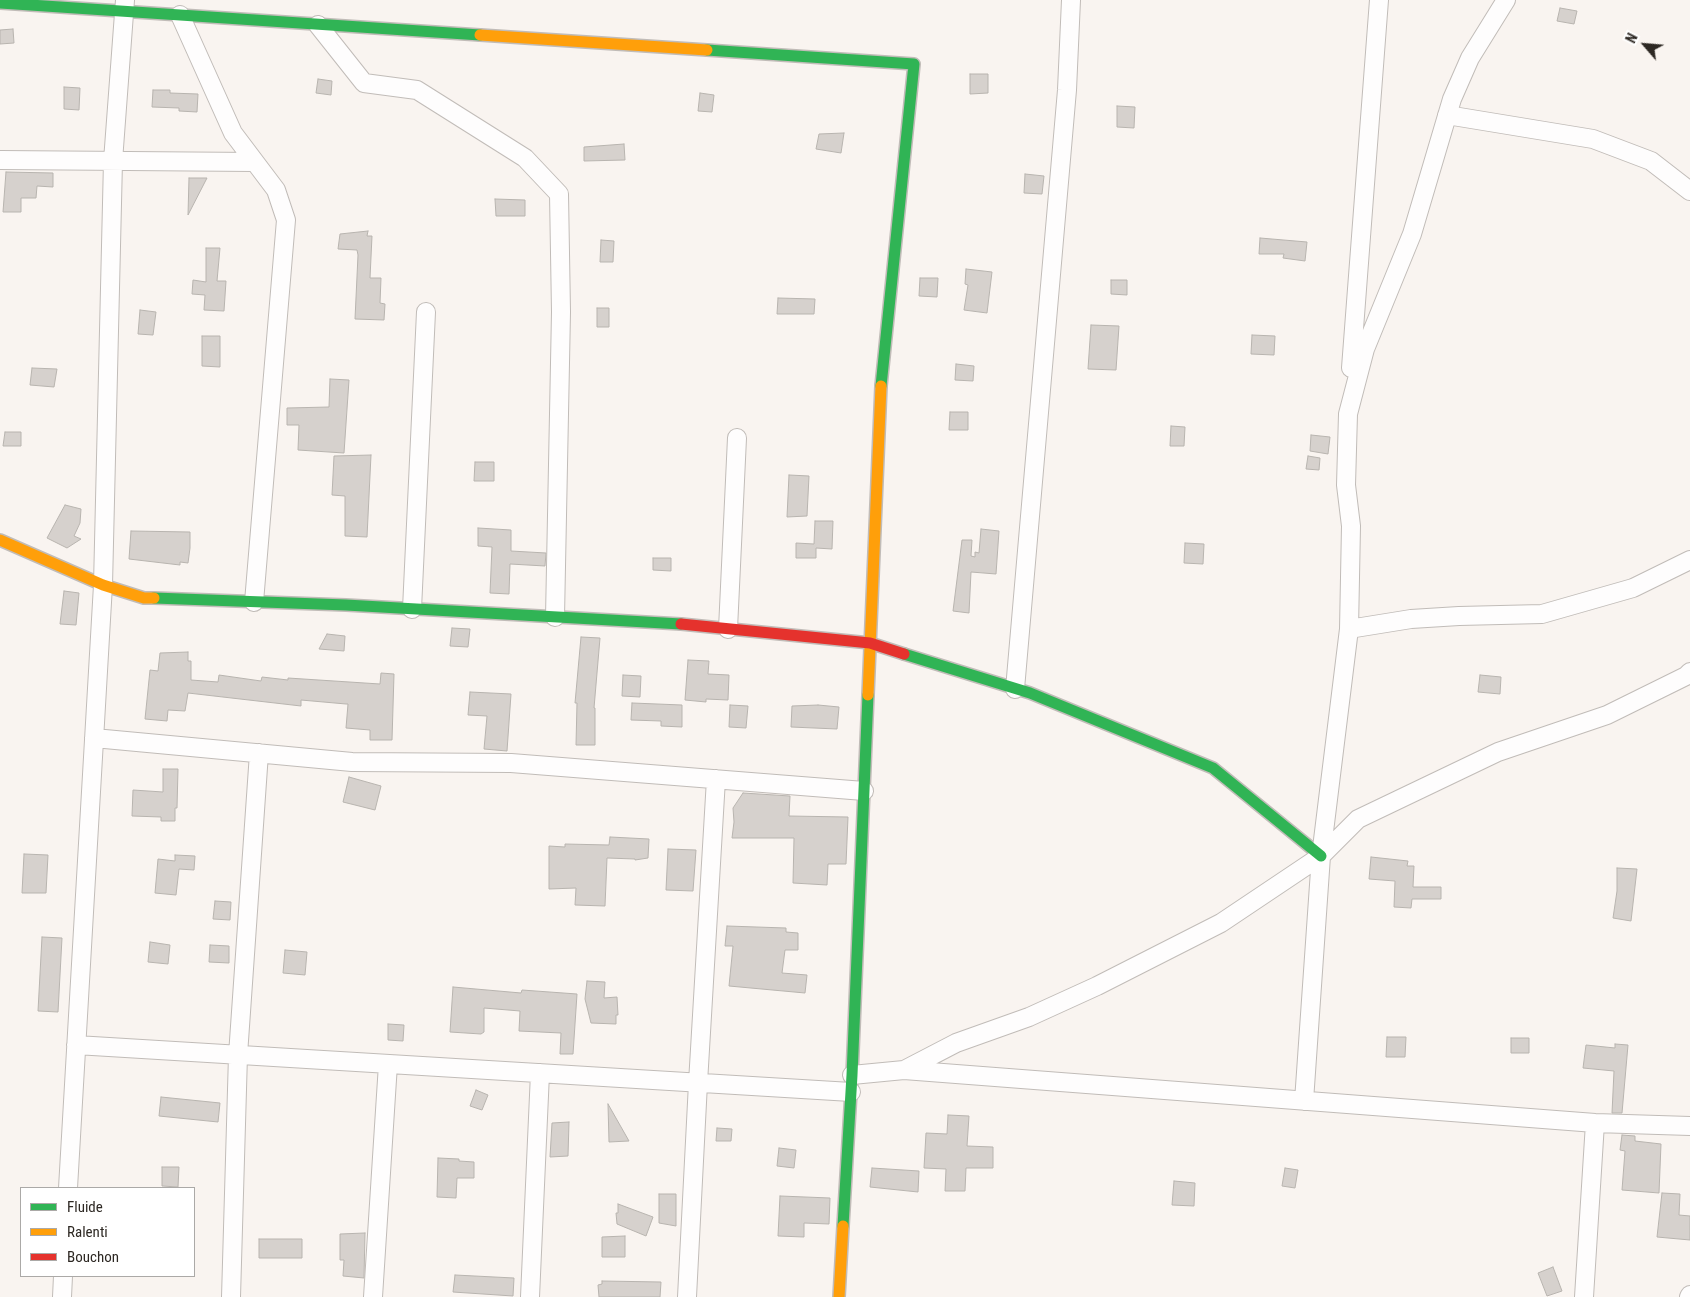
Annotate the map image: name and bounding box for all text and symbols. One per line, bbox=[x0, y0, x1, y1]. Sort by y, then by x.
north arrow bbox=[1620, 20, 1670, 70]
text: N bbox=[1623, 31, 1641, 46]
legend bbox=[20, 1187, 195, 1277]
text: Fluide bbox=[67, 1198, 103, 1216]
text: Ralenti bbox=[67, 1223, 108, 1241]
text: Bouchon bbox=[67, 1248, 119, 1266]

